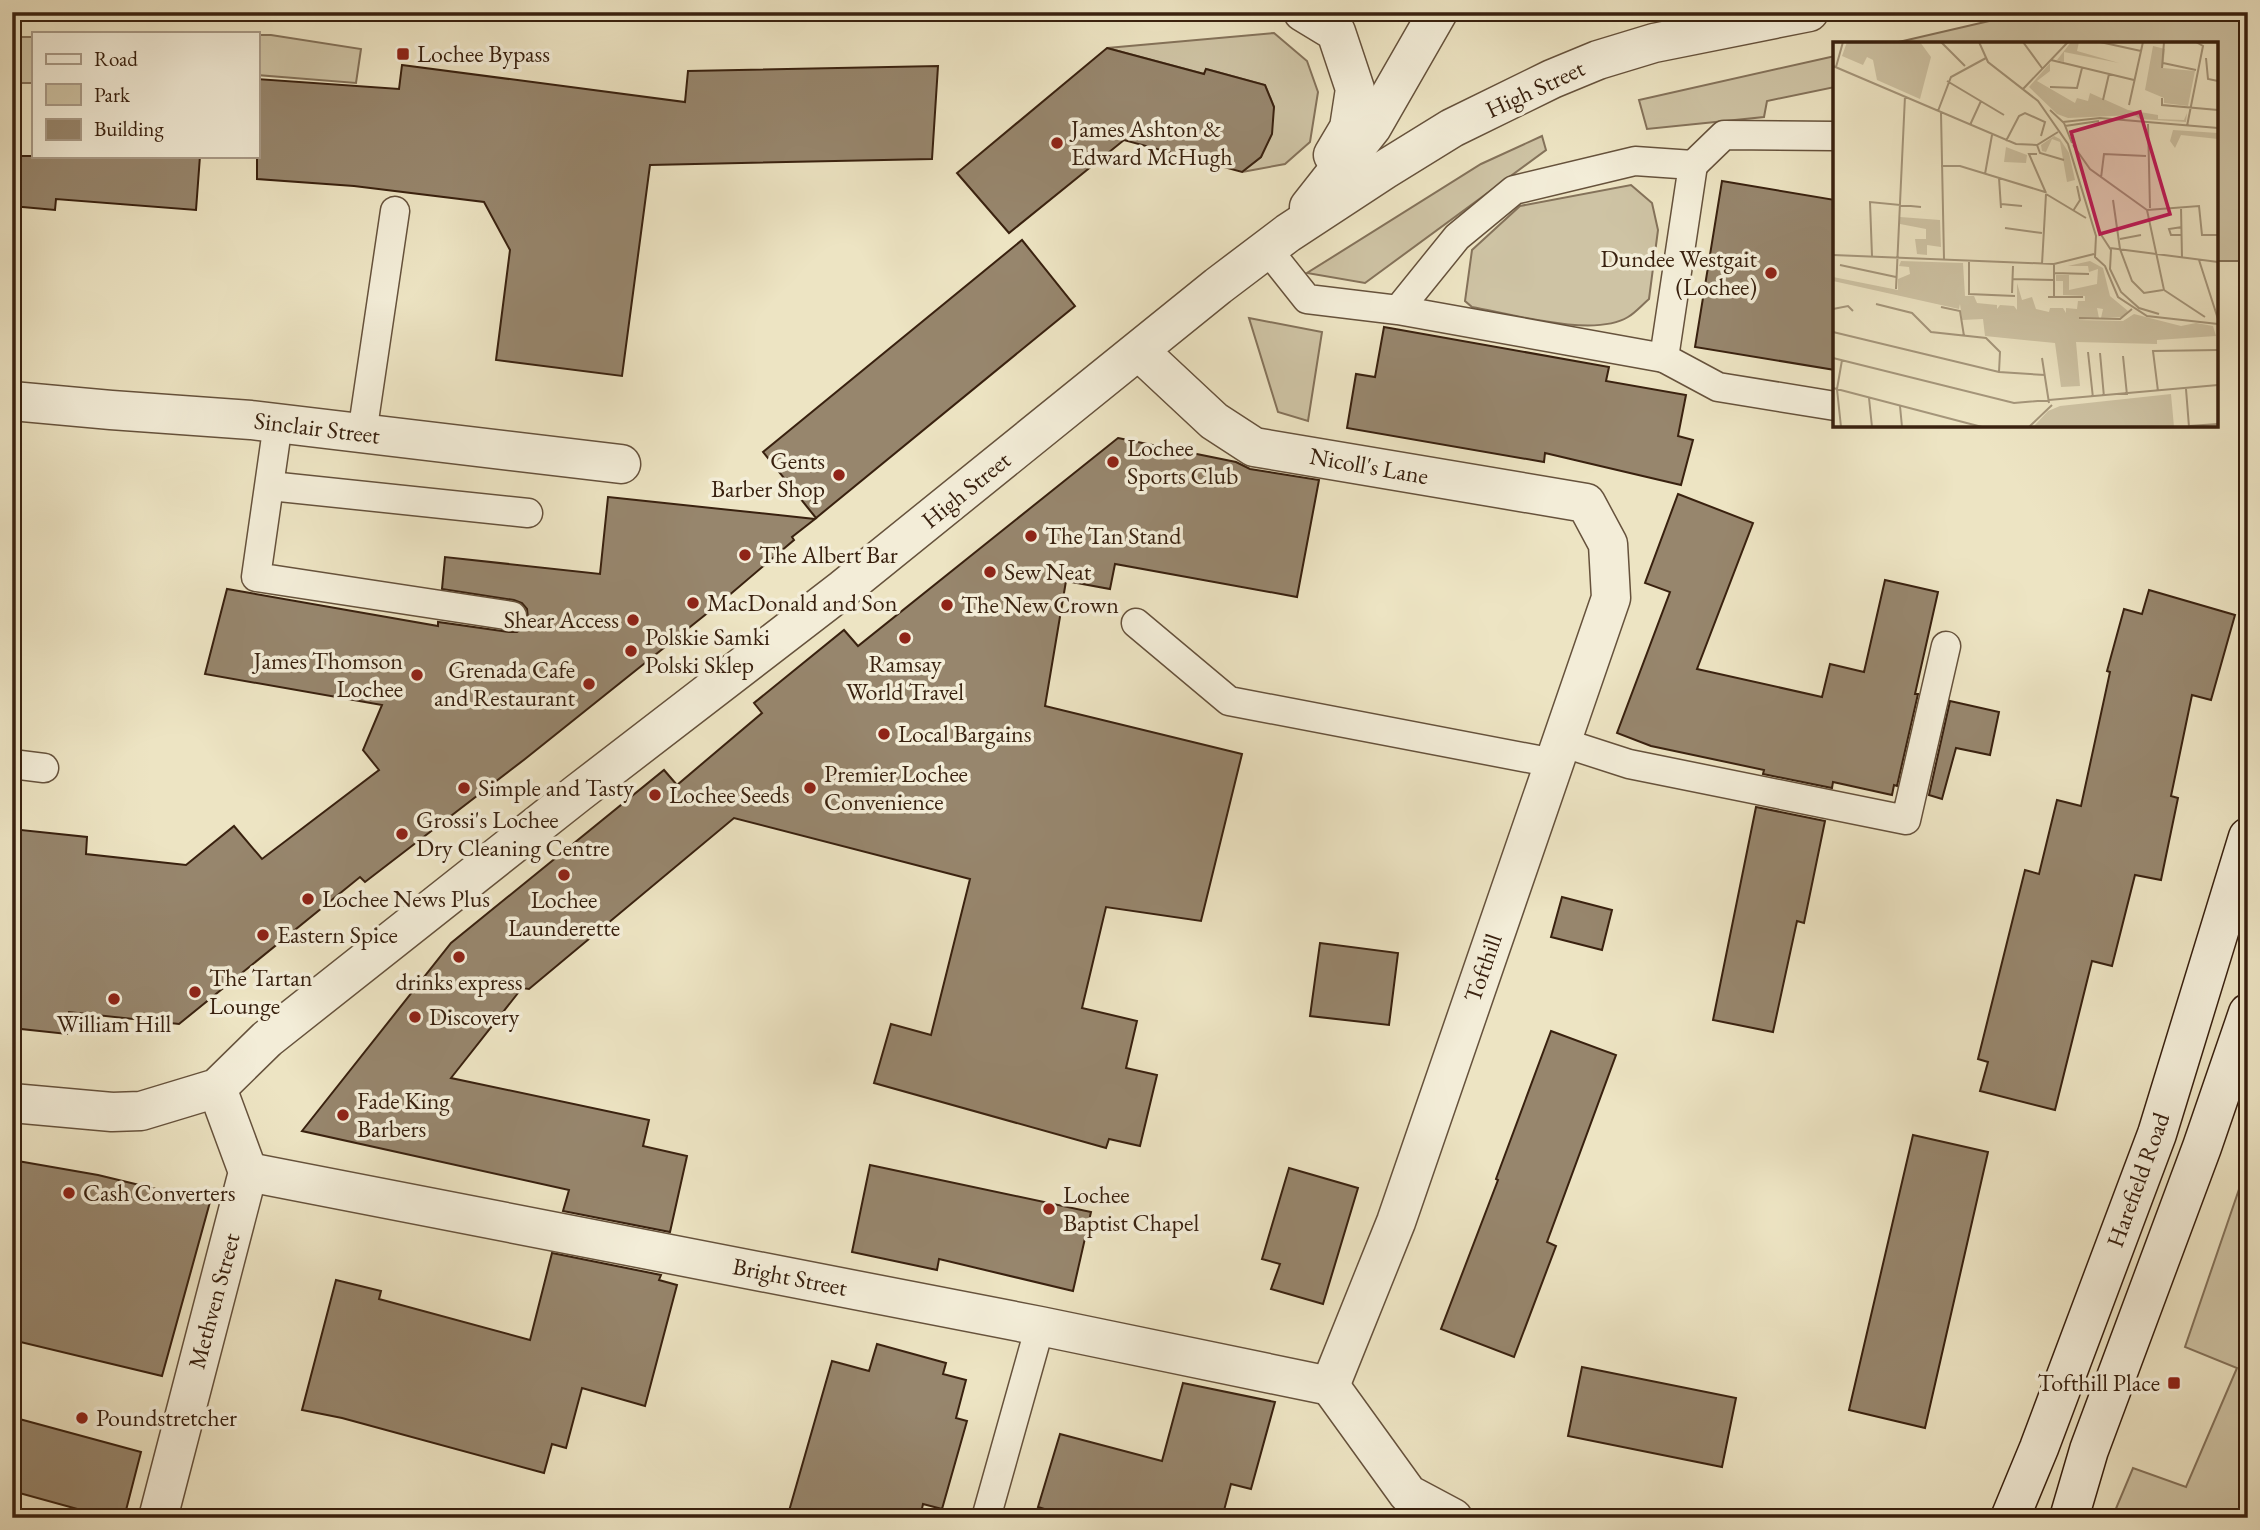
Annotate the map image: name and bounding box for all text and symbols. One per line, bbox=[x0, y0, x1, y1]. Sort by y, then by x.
legend bbox=[32, 32, 259, 158]
place label: Lochee Bypass bbox=[417, 38, 550, 69]
inset map bbox=[1833, 42, 2218, 427]
text: Road bbox=[94, 45, 138, 72]
marker: Lochee Bypass bbox=[395, 46, 411, 62]
street label: High Street bbox=[1480, 52, 1590, 125]
text: Park bbox=[94, 81, 131, 108]
place label: James Ashton & Edward McHugh bbox=[1069, 113, 1233, 172]
text: Building bbox=[94, 115, 164, 142]
marker: James Ashton & Edward McHugh bbox=[1049, 135, 1065, 151]
place label: Dundee Westgait (Lochee) bbox=[1600, 243, 1757, 302]
marker: Dundee Westgait (Lochee) bbox=[1763, 265, 1779, 281]
street label: Sinclair Street bbox=[253, 404, 382, 451]
place label: Lochee Sports Club bbox=[1127, 432, 1238, 491]
street label: Nicoll's Lane bbox=[1307, 440, 1431, 491]
street label: High Street bbox=[915, 444, 1017, 535]
place label: Gents Barber Shop bbox=[711, 445, 825, 504]
marker: Lochee Sports Club bbox=[1105, 454, 1121, 470]
marker: Gents Barber Shop bbox=[831, 467, 847, 483]
place label: The Tan Stand bbox=[1045, 520, 1182, 551]
marker: The Tan Stand bbox=[1023, 528, 1039, 544]
place label: The Albert Bar bbox=[759, 539, 898, 570]
marker: The Albert Bar bbox=[737, 547, 753, 563]
place label: Sew Neat bbox=[1004, 556, 1092, 587]
marker: Sew Neat bbox=[982, 564, 998, 580]
place label: MacDonald and Son bbox=[707, 587, 898, 618]
place label: The New Crown bbox=[961, 589, 1119, 620]
marker: MacDonald and Son bbox=[685, 595, 701, 611]
marker: The New Crown bbox=[939, 597, 955, 613]
place label: Shear Access bbox=[504, 604, 619, 635]
marker: Shear Access bbox=[625, 612, 641, 628]
place label: Polskie Samki Polski Sklep bbox=[645, 621, 770, 680]
marker: Ramsay World Travel bbox=[897, 630, 913, 646]
marker: Polskie Samki Polski Sklep bbox=[623, 643, 639, 659]
place label: James Thomson Lochee bbox=[251, 645, 403, 704]
place label: Ramsay World Travel bbox=[846, 648, 964, 707]
place label: Grenada Cafe and Restaurant bbox=[434, 654, 575, 713]
marker: James Thomson Lochee bbox=[409, 667, 425, 683]
marker: Grenada Cafe and Restaurant bbox=[581, 676, 597, 692]
place label: Local Bargains bbox=[898, 718, 1031, 749]
marker: Local Bargains bbox=[876, 726, 892, 742]
place label: Premier Lochee Convenience bbox=[824, 758, 968, 817]
place label: Simple and Tasty bbox=[478, 772, 634, 803]
place label: Lochee Seeds bbox=[669, 779, 790, 810]
marker: Simple and Tasty bbox=[456, 780, 472, 796]
marker: Premier Lochee Convenience bbox=[802, 780, 818, 796]
marker: Lochee Seeds bbox=[647, 787, 663, 803]
place label: Grossi's Lochee Dry Cleaning Centre bbox=[416, 804, 610, 863]
marker: Grossi's Lochee Dry Cleaning Centre bbox=[394, 826, 410, 842]
marker: Lochee Launderette bbox=[556, 867, 572, 883]
place label: Lochee News Plus bbox=[322, 883, 490, 914]
place label: Lochee Launderette bbox=[508, 884, 620, 943]
marker: Lochee News Plus bbox=[300, 891, 316, 907]
place label: Eastern Spice bbox=[277, 919, 398, 950]
marker: Eastern Spice bbox=[255, 927, 271, 943]
street label: Tofthill bbox=[1456, 929, 1509, 1006]
marker: drinks express bbox=[451, 949, 467, 965]
place label: The Tartan Lounge bbox=[209, 962, 313, 1021]
place label: drinks express bbox=[395, 966, 523, 997]
marker: The Tartan Lounge bbox=[187, 984, 203, 1000]
marker: William Hill bbox=[106, 991, 122, 1007]
place label: Discovery bbox=[429, 1001, 520, 1032]
place label: William Hill bbox=[57, 1008, 172, 1039]
marker: Discovery bbox=[407, 1009, 423, 1025]
place label: Fade King Barbers bbox=[357, 1085, 450, 1144]
marker: Fade King Barbers bbox=[335, 1107, 351, 1123]
street label: Harefield Road bbox=[2099, 1107, 2177, 1251]
place label: Cash Converters bbox=[83, 1177, 235, 1208]
place label: Lochee Baptist Chapel bbox=[1063, 1179, 1199, 1238]
marker: Cash Converters bbox=[61, 1185, 77, 1201]
marker: Lochee Baptist Chapel bbox=[1041, 1201, 1057, 1217]
street label: Methven Street bbox=[181, 1229, 247, 1372]
street label: Bright Street bbox=[730, 1250, 850, 1303]
place label: Tofthill Place bbox=[2038, 1367, 2160, 1398]
marker: Tofthill Place bbox=[2166, 1375, 2182, 1391]
place label: Poundstretcher bbox=[96, 1402, 237, 1433]
marker: Poundstretcher bbox=[74, 1410, 90, 1426]

